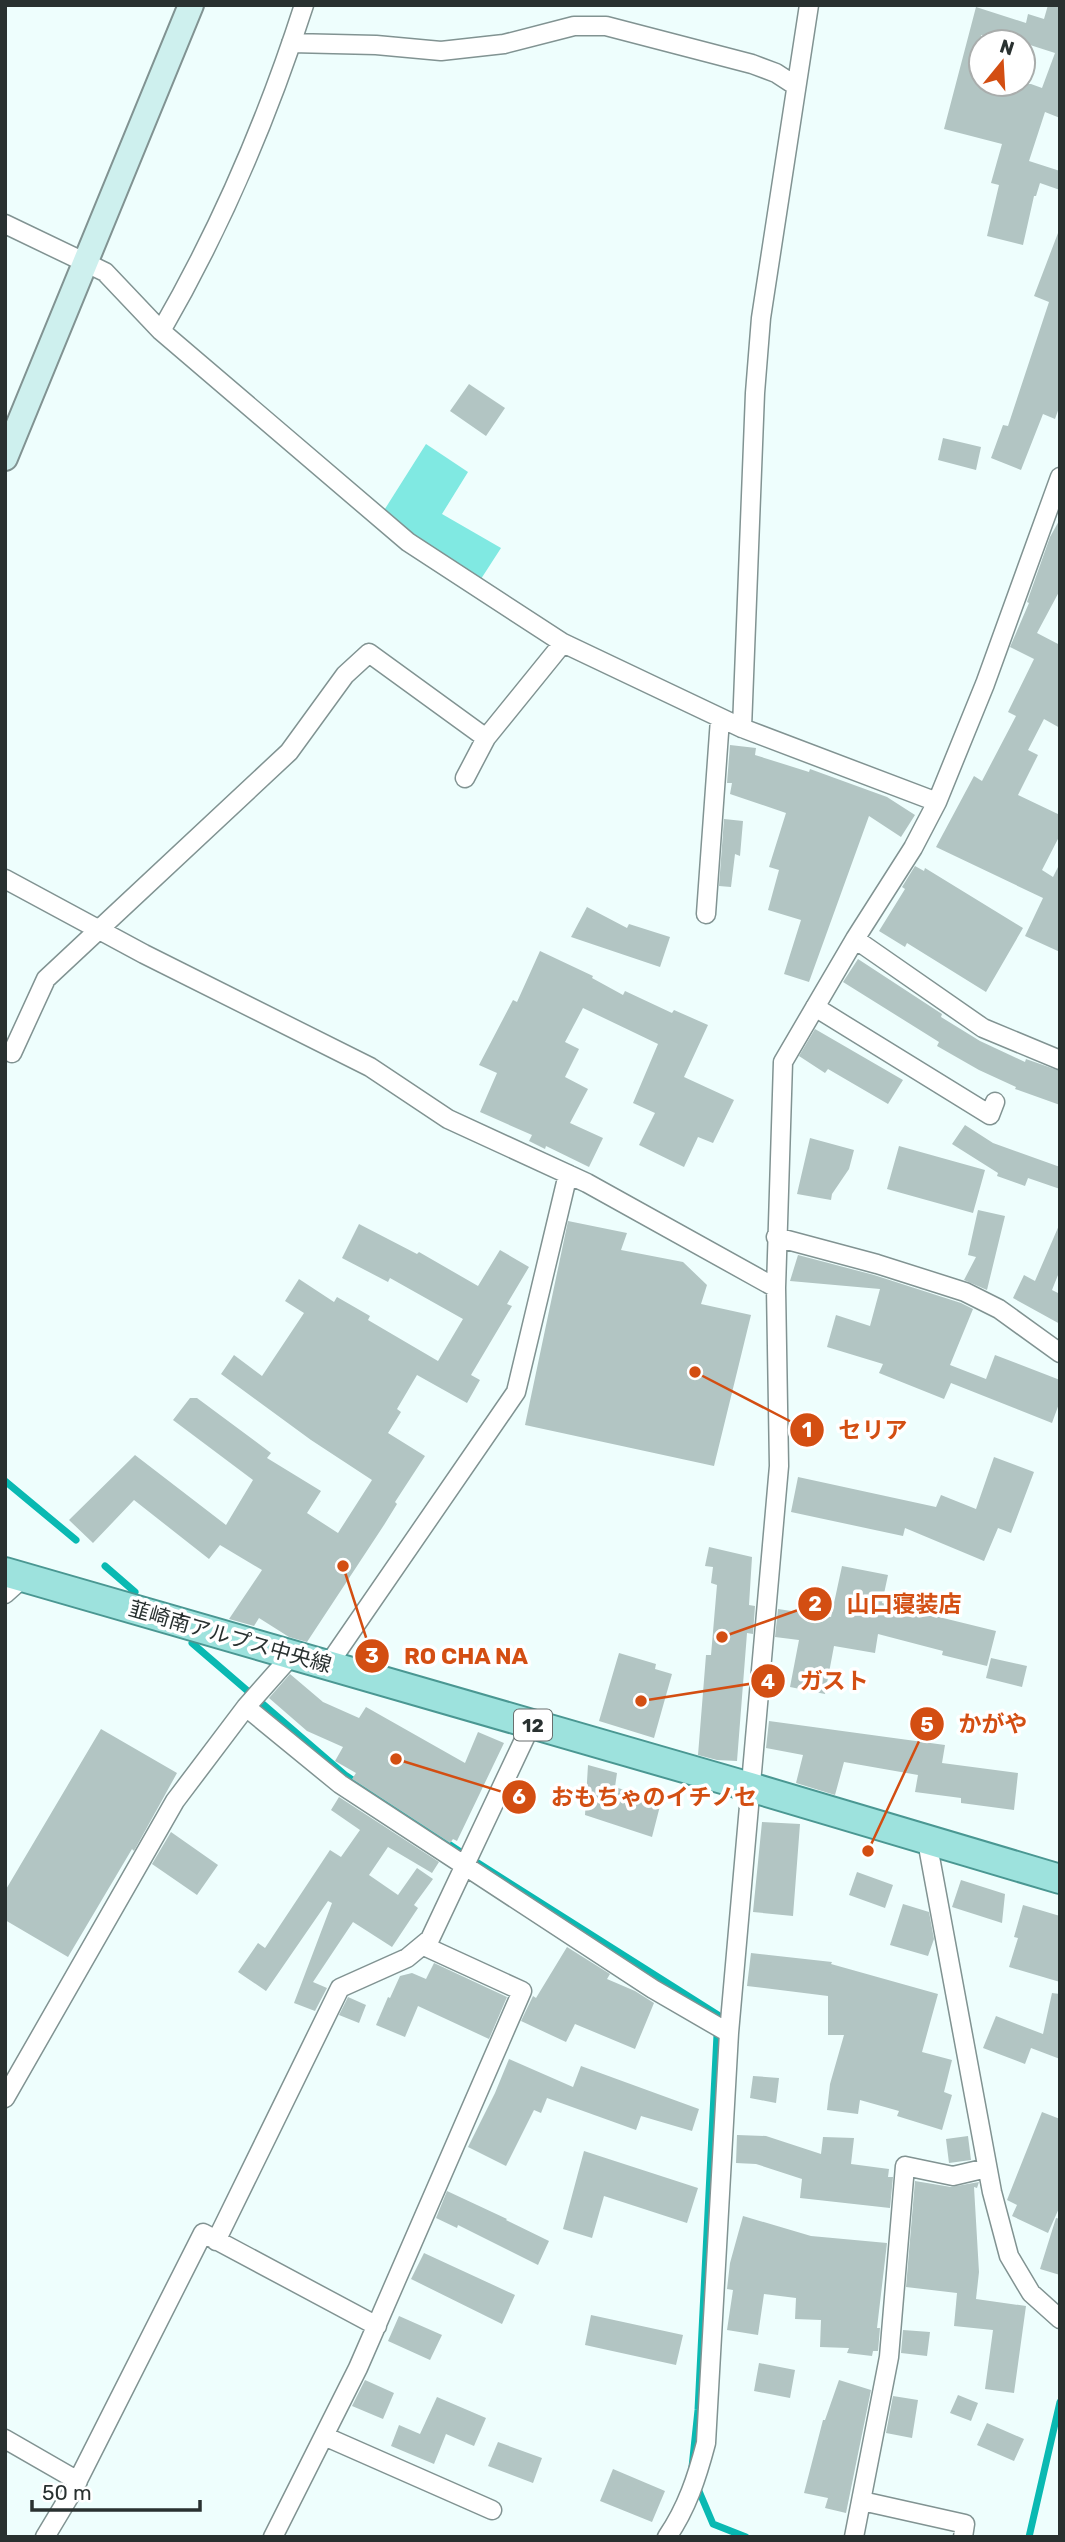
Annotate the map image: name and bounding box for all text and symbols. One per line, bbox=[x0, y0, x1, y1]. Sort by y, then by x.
north arrow bbox=[967, 28, 1037, 98]
text: N bbox=[997, 34, 1017, 60]
callout: セリア bbox=[789, 1408, 921, 1452]
text: セリア bbox=[839, 1416, 908, 1444]
text: 1 bbox=[802, 1417, 812, 1442]
callout: 山口寝装店 bbox=[798, 1582, 976, 1626]
text: 山口寝装店 bbox=[847, 1590, 962, 1618]
text: 2 bbox=[808, 1591, 822, 1616]
street label: 韮崎南アルプス中央線 bbox=[126, 1596, 334, 1677]
callout: RO CHA NA bbox=[355, 1634, 542, 1678]
text: RO CHA NA bbox=[404, 1642, 529, 1670]
text: 3 bbox=[365, 1643, 379, 1668]
callout: ガスト bbox=[750, 1659, 882, 1703]
text: ガスト bbox=[800, 1667, 869, 1695]
text: 4 bbox=[761, 1669, 775, 1694]
callout: かがや bbox=[909, 1702, 1041, 1746]
road number: 12 bbox=[514, 1709, 552, 1740]
text: かがや bbox=[959, 1710, 1028, 1738]
text: 5 bbox=[920, 1712, 934, 1737]
callout: おもちゃのイチノセ bbox=[501, 1775, 771, 1819]
text: おもちゃのイチノセ bbox=[551, 1783, 757, 1811]
text: 6 bbox=[512, 1784, 526, 1809]
scale bar bbox=[32, 2468, 200, 2512]
text: 50 m bbox=[42, 2480, 92, 2505]

